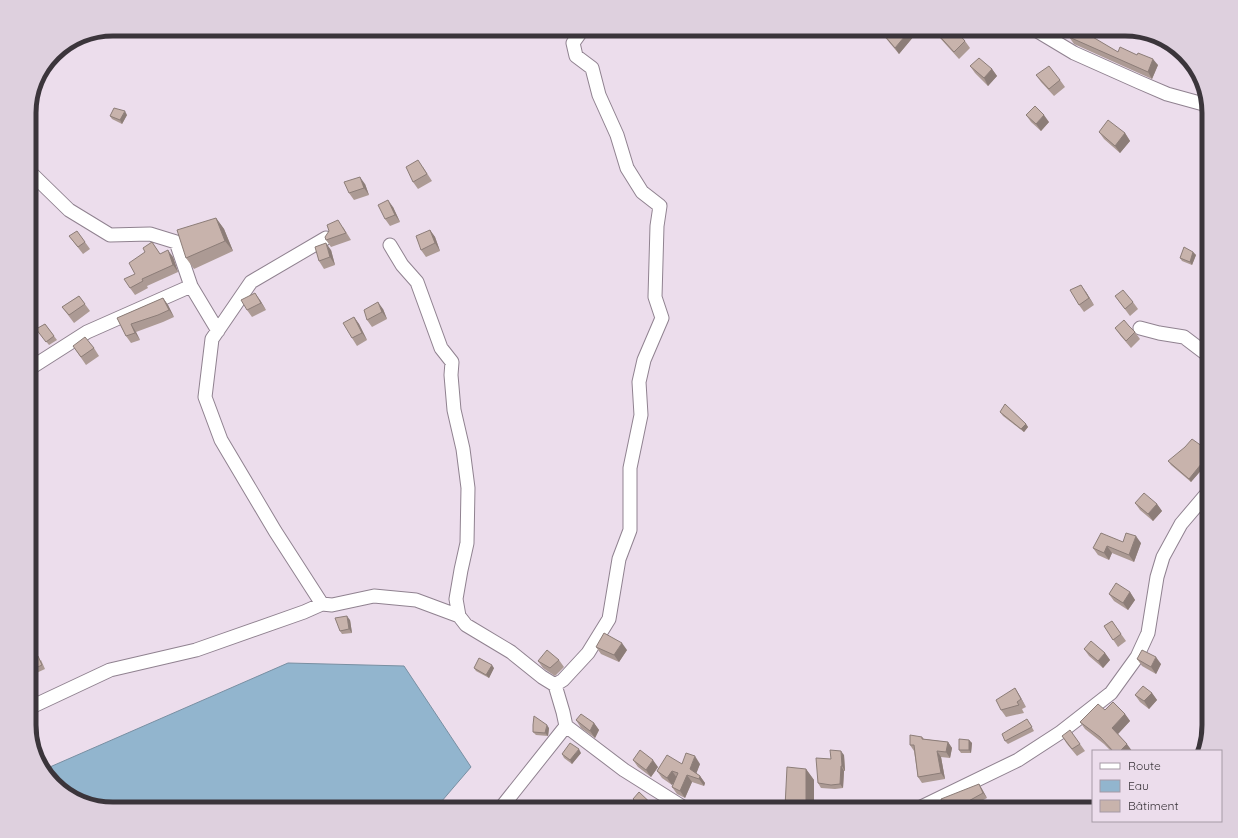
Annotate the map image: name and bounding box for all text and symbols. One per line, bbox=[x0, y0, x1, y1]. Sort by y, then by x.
legend bbox=[1092, 750, 1222, 822]
text: Route bbox=[1128, 758, 1161, 773]
text: Eau bbox=[1128, 778, 1149, 793]
text: Bâtiment bbox=[1128, 798, 1178, 813]

